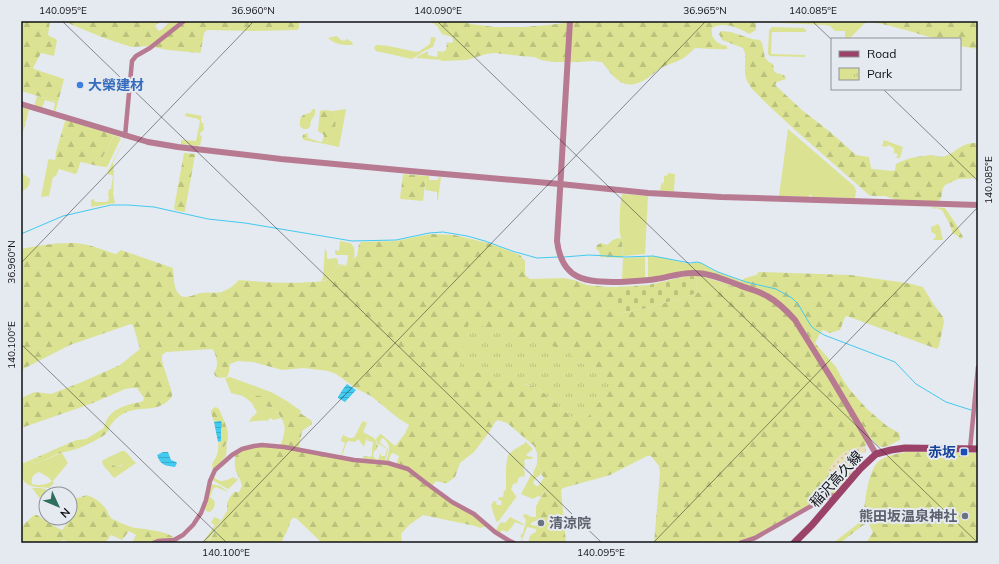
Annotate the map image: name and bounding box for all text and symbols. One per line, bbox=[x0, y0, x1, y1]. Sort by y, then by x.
text: 140.095°E bbox=[39, 4, 87, 17]
text: 36.960°N bbox=[231, 4, 275, 17]
text: 140.090°E bbox=[414, 4, 462, 17]
text: 36.965°N bbox=[683, 4, 727, 17]
text: 140.085°E bbox=[789, 4, 837, 17]
legend bbox=[831, 38, 961, 90]
text: Road bbox=[867, 46, 896, 61]
text: Park bbox=[867, 66, 893, 81]
place label: 大榮建材 bbox=[88, 76, 144, 94]
marker: 大榮建材 bbox=[75, 80, 85, 90]
text: 140.085°E bbox=[982, 156, 995, 204]
text: 36.960°N bbox=[5, 240, 18, 284]
text: 140.100°E bbox=[5, 321, 18, 369]
place label: 赤坂 bbox=[928, 443, 956, 461]
street label: 稲沢高久線 bbox=[806, 447, 866, 511]
marker: 赤坂 bbox=[959, 447, 969, 457]
north arrow bbox=[38, 486, 78, 526]
text: N bbox=[57, 505, 73, 521]
place label: 熊田坂温泉神社 bbox=[859, 507, 957, 525]
marker: 熊田坂温泉神社 bbox=[960, 511, 970, 521]
place label: 清涼院 bbox=[549, 514, 591, 532]
marker: 清涼院 bbox=[536, 518, 546, 528]
text: 140.100°E bbox=[202, 546, 250, 559]
text: 140.095°E bbox=[577, 546, 625, 559]

